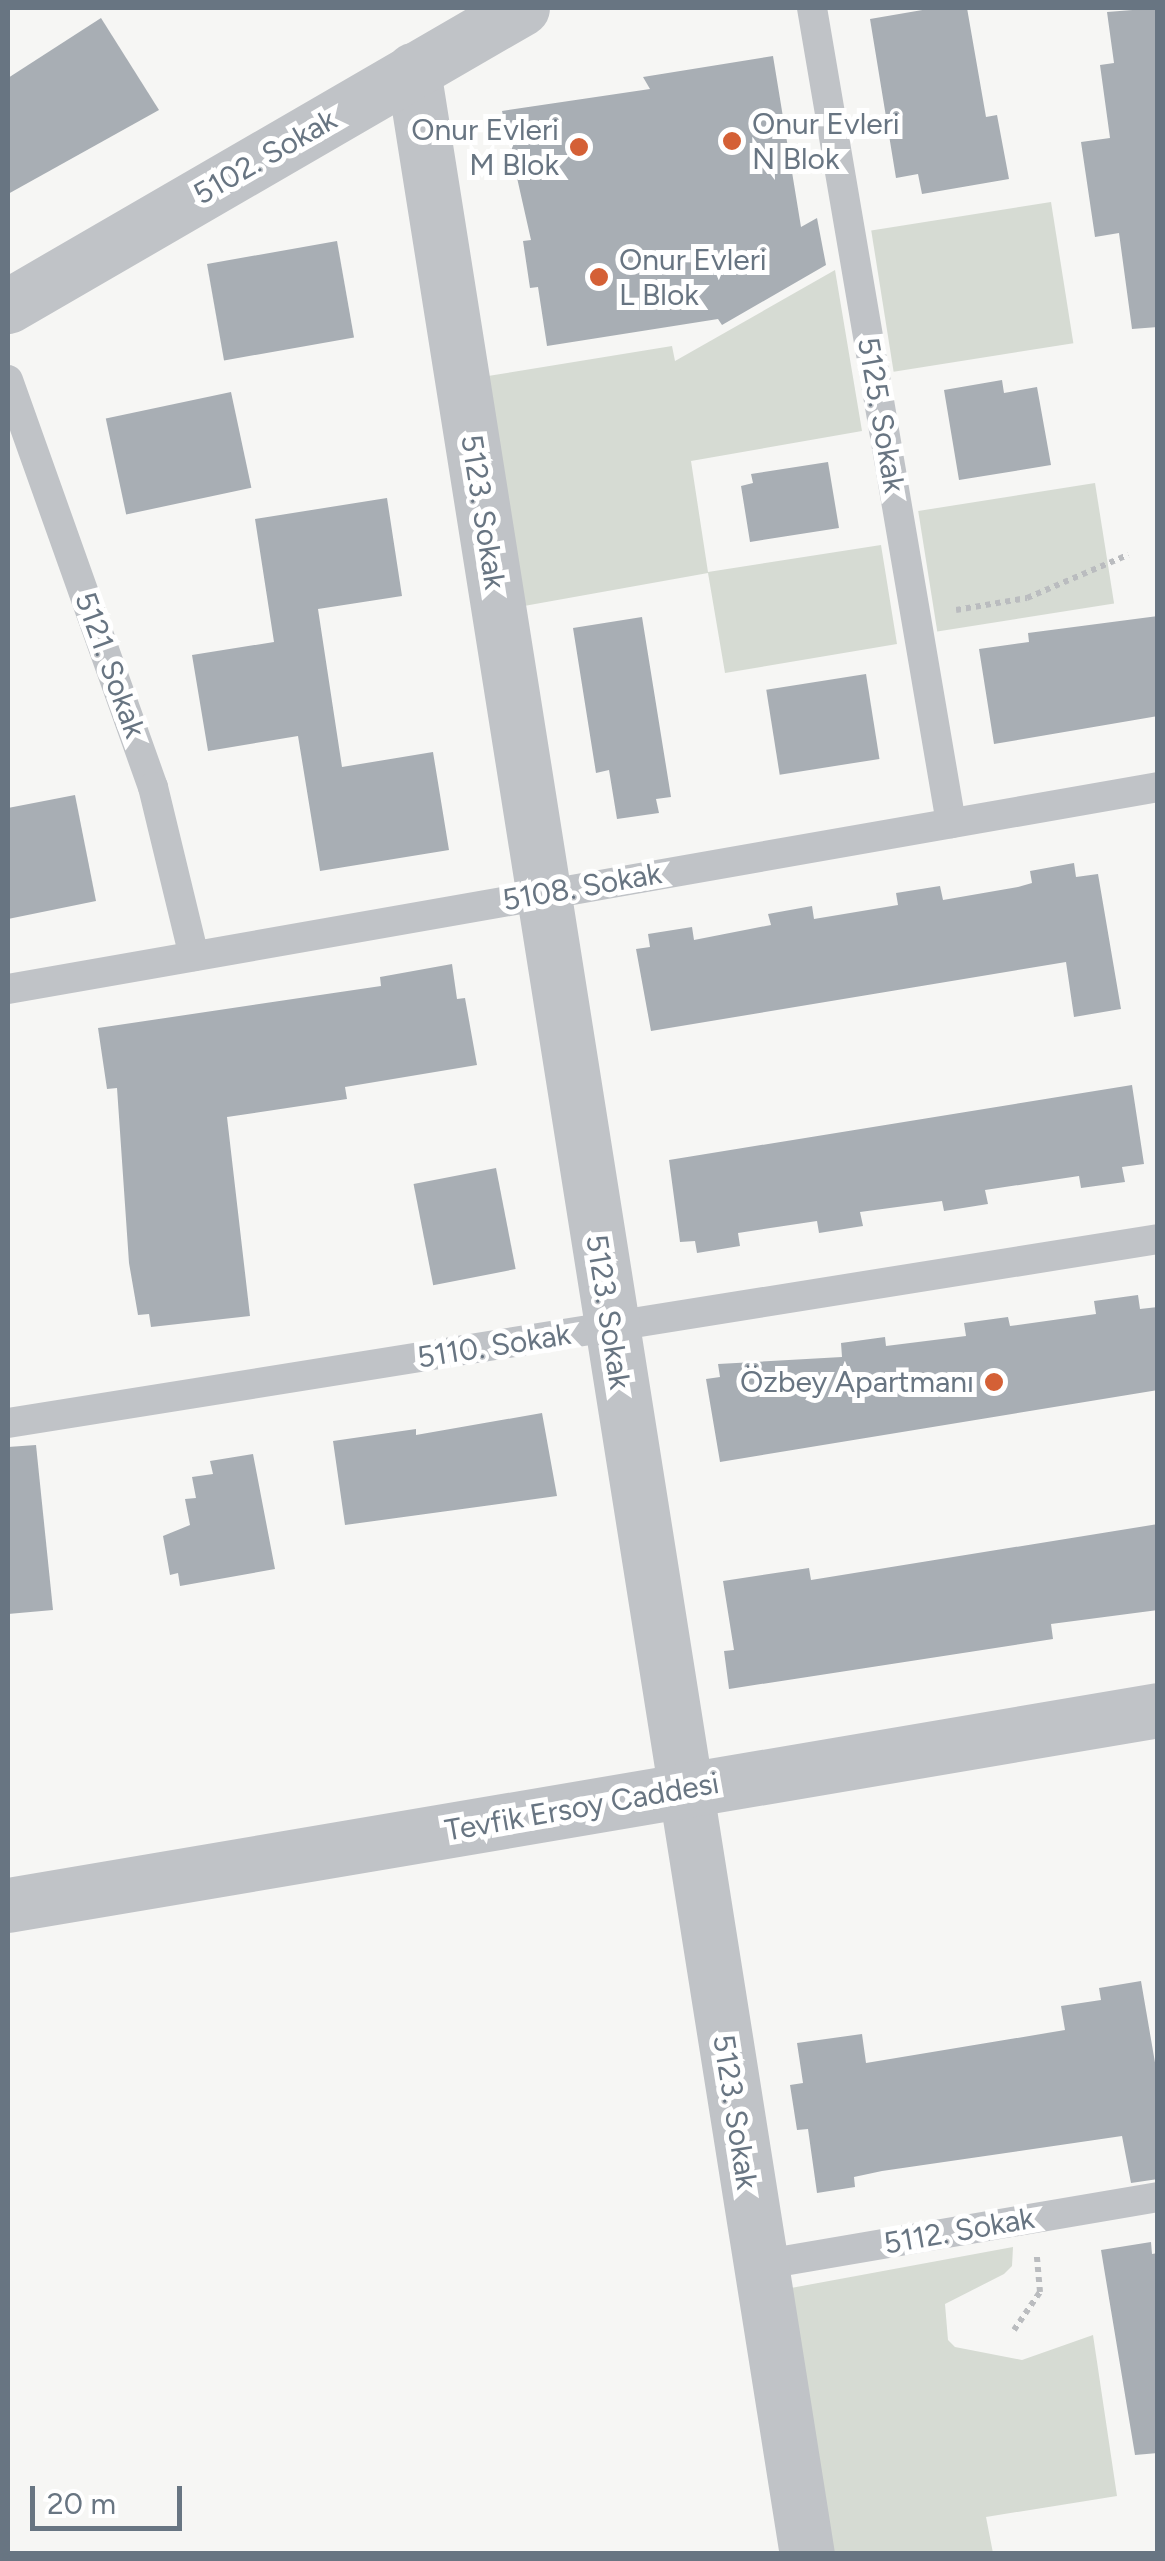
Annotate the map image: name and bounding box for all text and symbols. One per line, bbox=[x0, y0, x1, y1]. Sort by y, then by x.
street label: 5102. Sokak bbox=[187, 102, 343, 212]
place label: Onur Evleri N Blok bbox=[752, 106, 900, 176]
place label: Onur Evleri M Blok bbox=[411, 112, 559, 182]
marker: Onur Evleri N Blok bbox=[721, 130, 743, 152]
marker: Onur Evleri M Blok bbox=[568, 136, 590, 158]
place label: Onur Evleri L Blok bbox=[619, 242, 767, 312]
marker: Onur Evleri L Blok bbox=[588, 266, 610, 288]
street label: 5125. Sokak bbox=[850, 334, 912, 496]
street label: 5123. Sokak bbox=[453, 432, 513, 592]
street label: 5121. Sokak bbox=[67, 587, 153, 743]
street label: 5108. Sokak bbox=[500, 855, 664, 919]
street label: 5123. Sokak bbox=[578, 1232, 638, 1392]
street label: 5110. Sokak bbox=[415, 1316, 573, 1376]
place label: Özbey Apartmanı bbox=[740, 1364, 974, 1400]
marker: Özbey Apartmanı bbox=[983, 1371, 1005, 1393]
street label: Tevfik Ersoy Caddesi bbox=[442, 1765, 722, 1849]
street label: 5123. Sokak bbox=[705, 2032, 765, 2192]
street label: 5112. Sokak bbox=[881, 2200, 1037, 2262]
scale bar bbox=[35, 2466, 188, 2528]
text: 20 m bbox=[47, 2485, 116, 2522]

